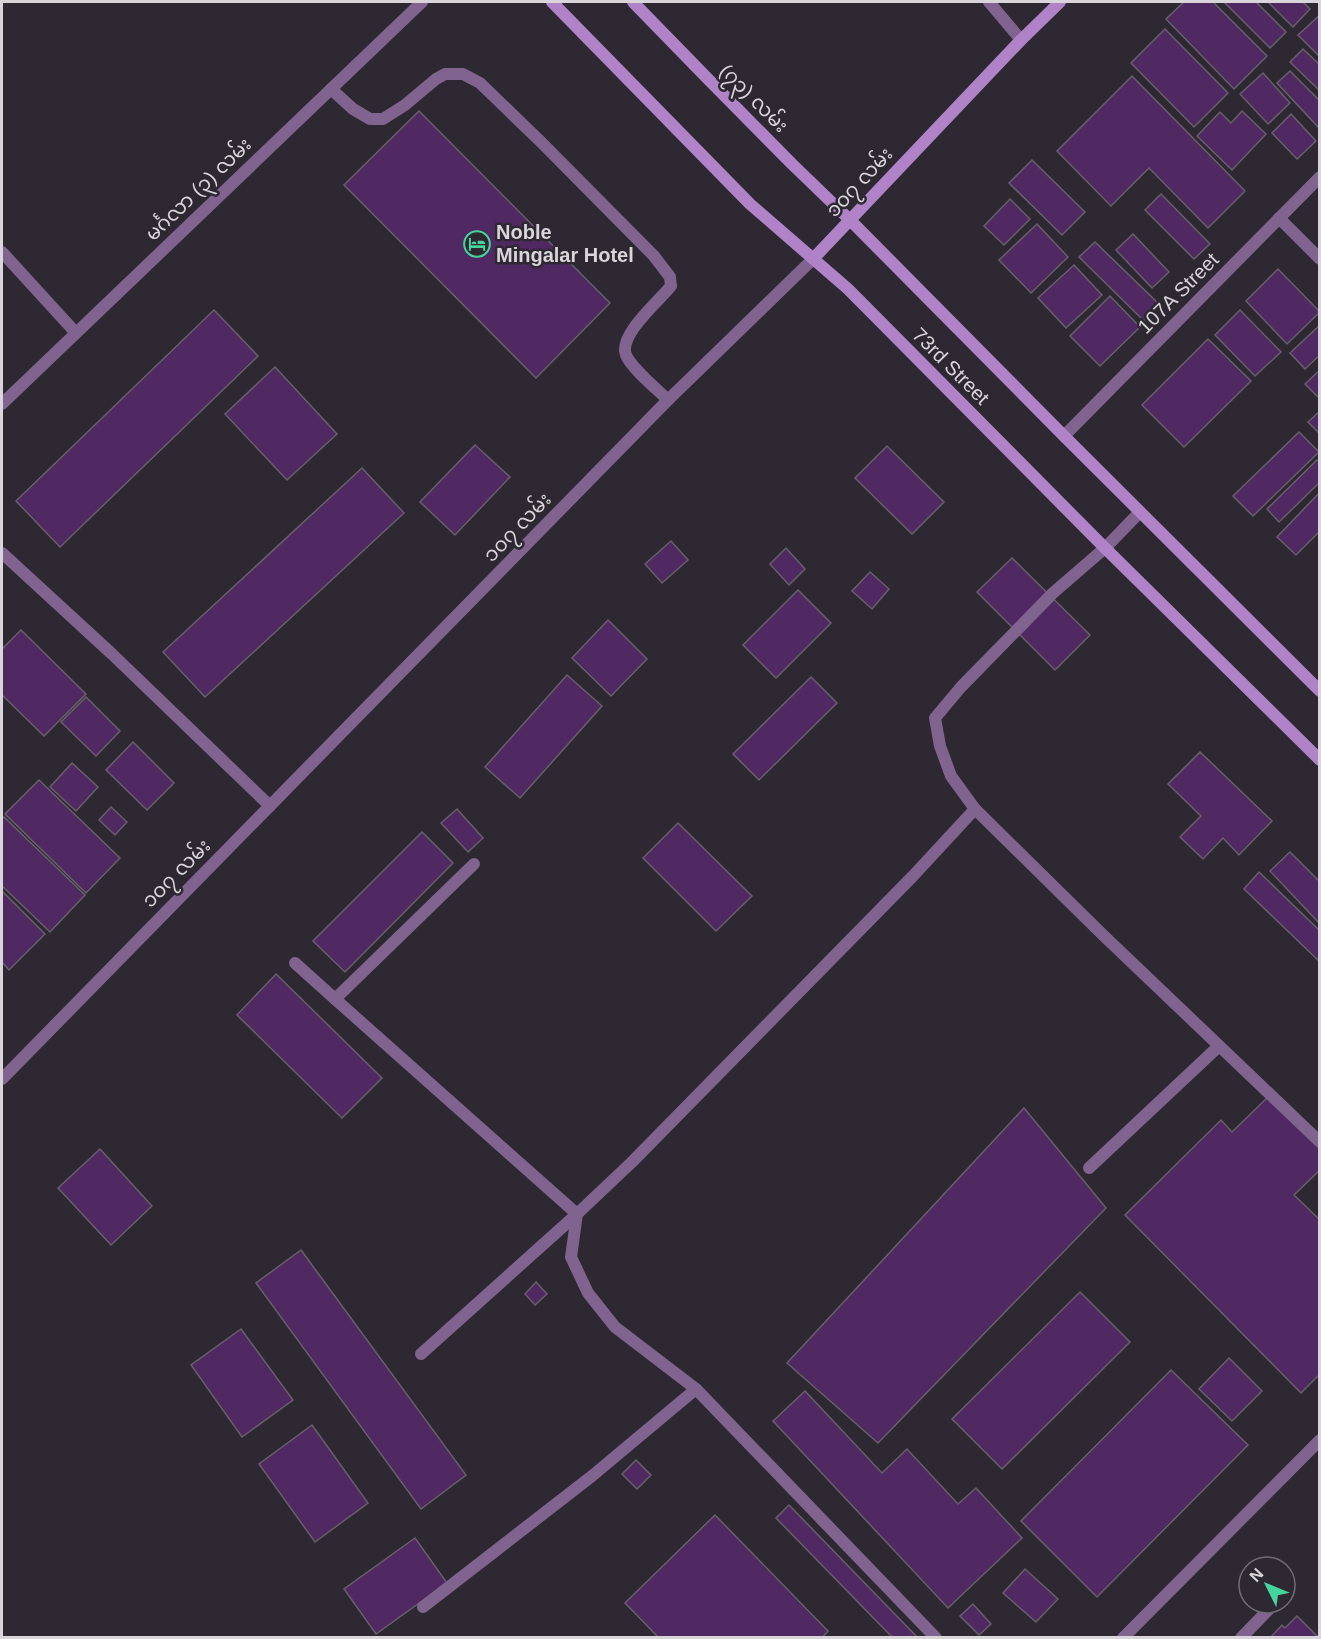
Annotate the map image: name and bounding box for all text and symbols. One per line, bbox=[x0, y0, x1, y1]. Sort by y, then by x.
street label: (၇၃) လမ်း bbox=[712, 57, 795, 140]
street label: မင်္ဂလာ (၃) လမ်း bbox=[139, 131, 259, 249]
street label: ၁၀၇ လမ်း bbox=[819, 141, 900, 225]
place label: Noble Mingalar Hotel bbox=[496, 221, 634, 266]
hotel icon: Noble Mingalar Hotel bbox=[462, 229, 492, 259]
street label: 107A Street bbox=[1133, 248, 1223, 338]
street label: 73rd Street bbox=[908, 323, 994, 409]
street label: ၁၀၇ လမ်း bbox=[477, 486, 559, 569]
street label: ၁၀၇ လမ်း bbox=[135, 832, 218, 915]
north arrow bbox=[1237, 1555, 1297, 1615]
text: N bbox=[1246, 1565, 1267, 1585]

